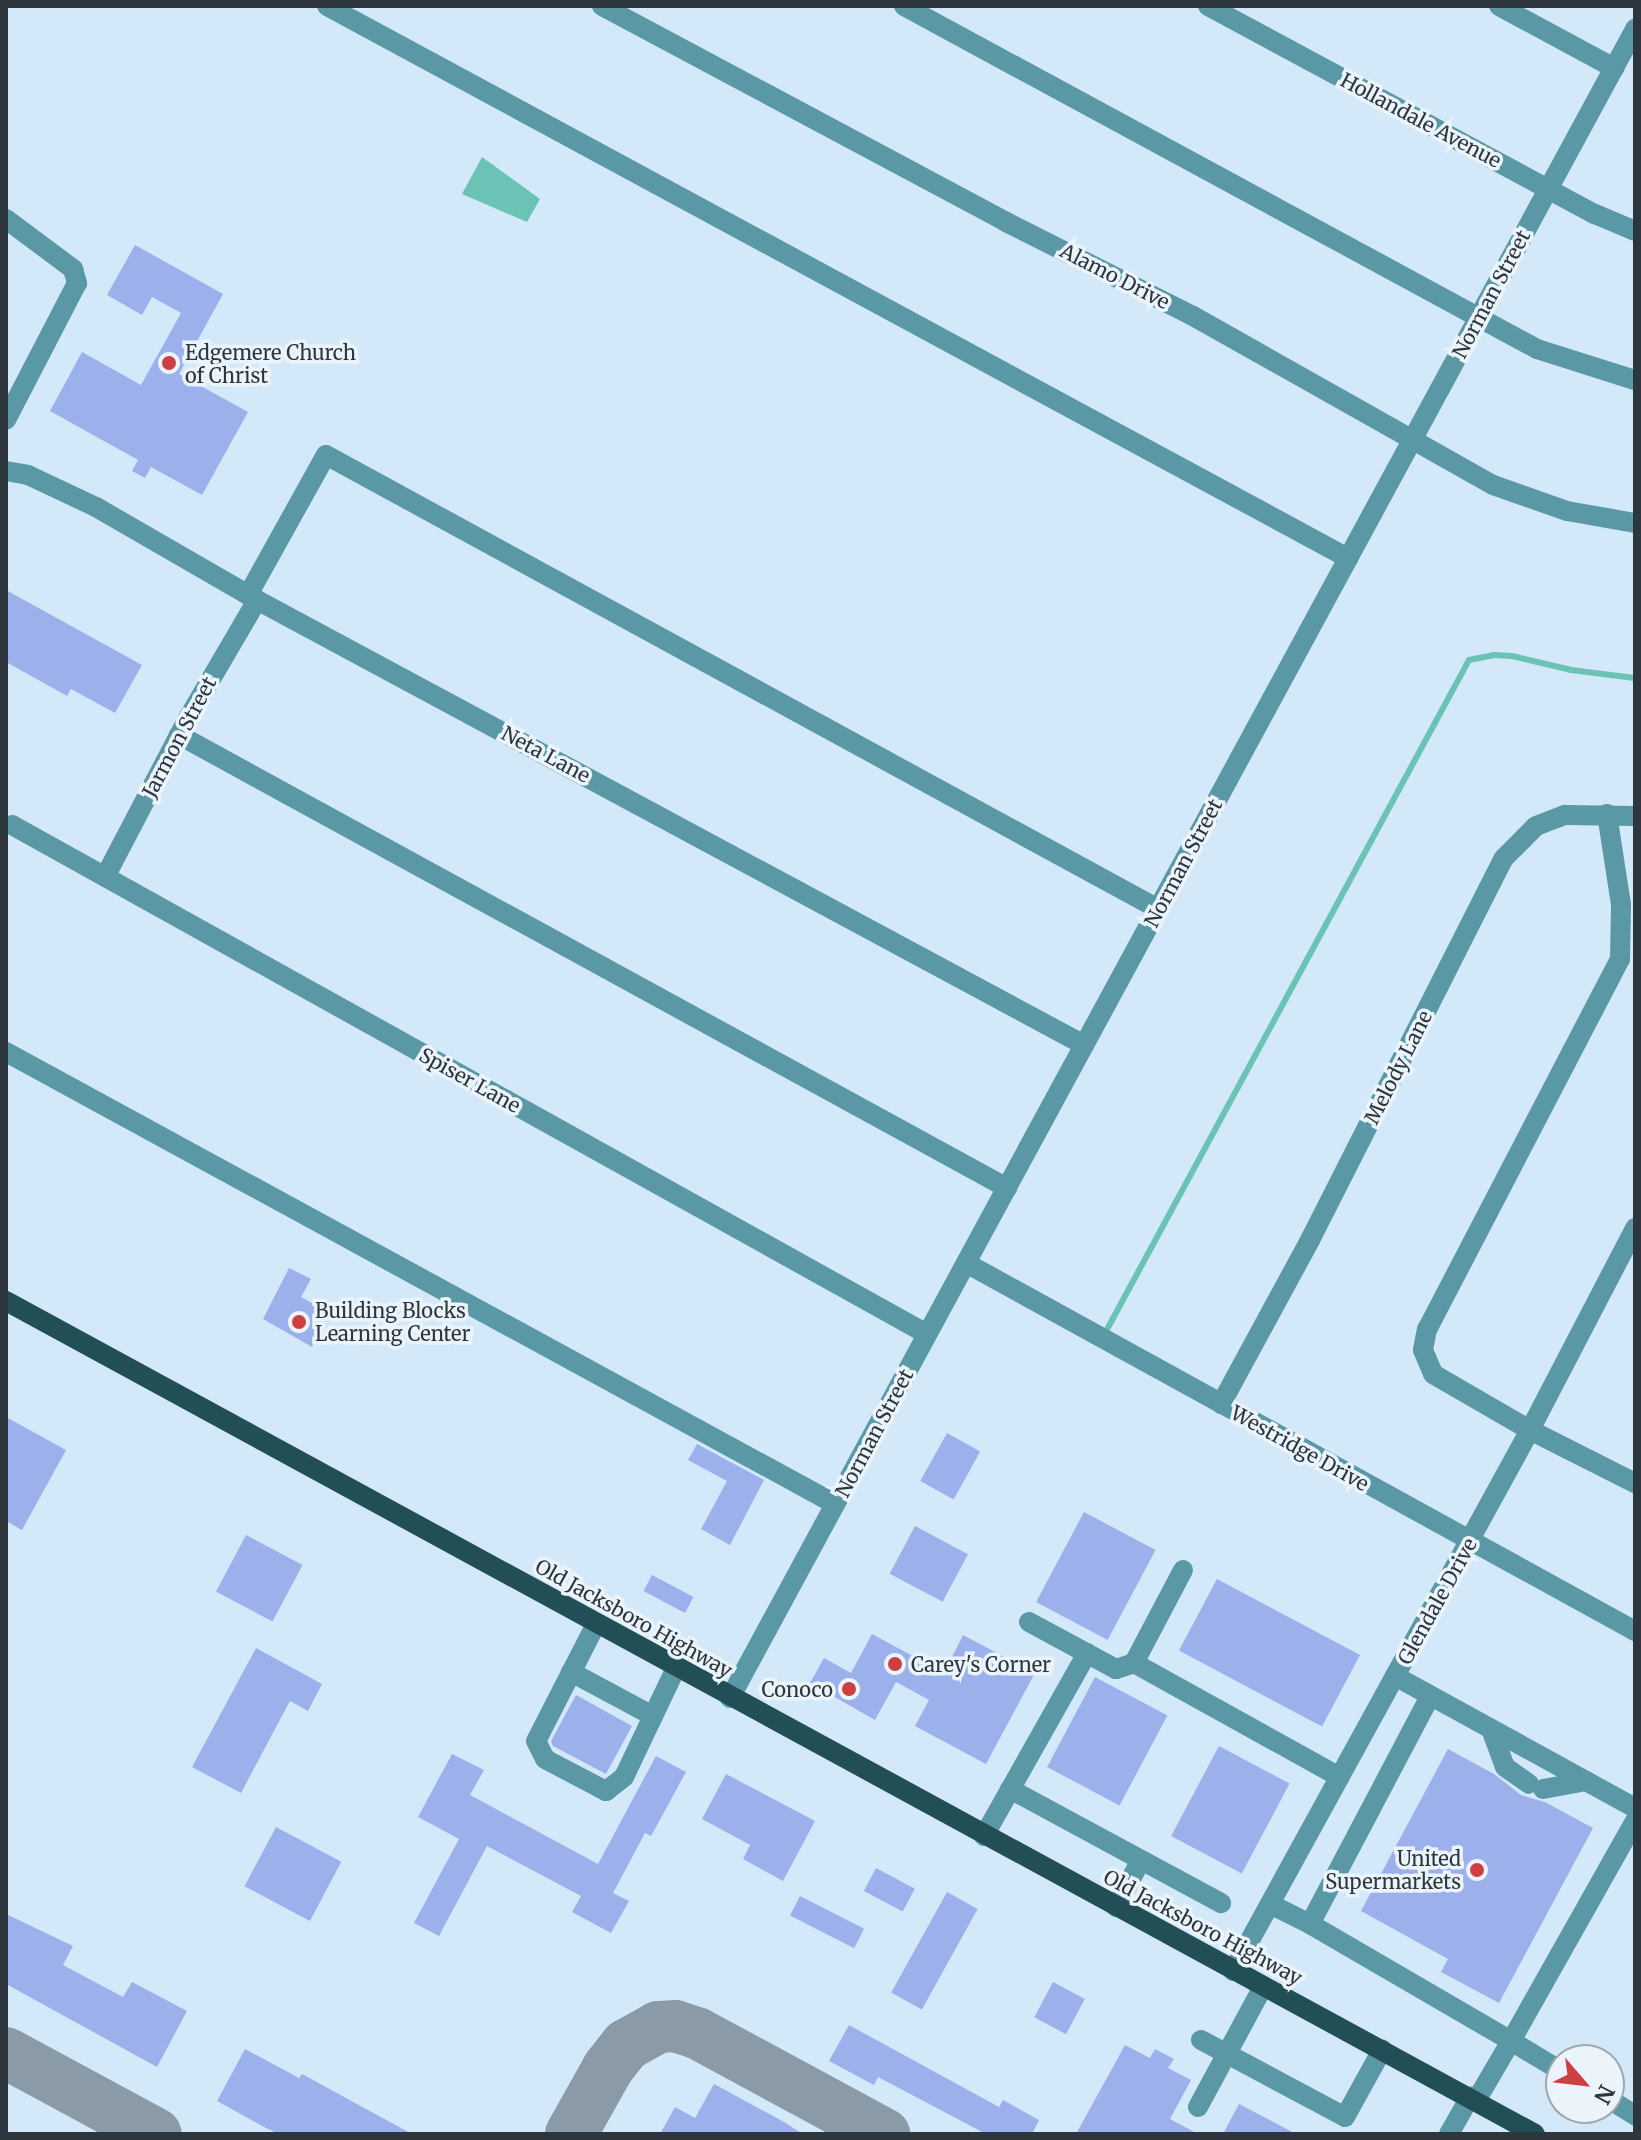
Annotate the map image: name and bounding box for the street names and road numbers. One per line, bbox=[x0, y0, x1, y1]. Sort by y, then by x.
street label: Hollandale Avenue bbox=[1337, 68, 1505, 172]
street label: Norman Street bbox=[1447, 226, 1535, 362]
street label: Alamo Drive bbox=[1056, 238, 1174, 314]
street label: Jarmon Street bbox=[137, 673, 221, 801]
street label: Neta Lane bbox=[498, 721, 594, 787]
street label: Norman Street bbox=[1139, 795, 1227, 931]
street label: Melody Lane bbox=[1359, 1006, 1437, 1128]
street label: Spiser Lane bbox=[415, 1042, 525, 1118]
street label: Norman Street bbox=[830, 1365, 918, 1501]
street label: Westridge Drive bbox=[1227, 1400, 1373, 1496]
street label: Glendale Drive bbox=[1392, 1534, 1482, 1668]
street label: Old Jacksboro Highway bbox=[531, 1554, 737, 1682]
street label: Old Jacksboro Highway bbox=[1100, 1864, 1306, 1990]

